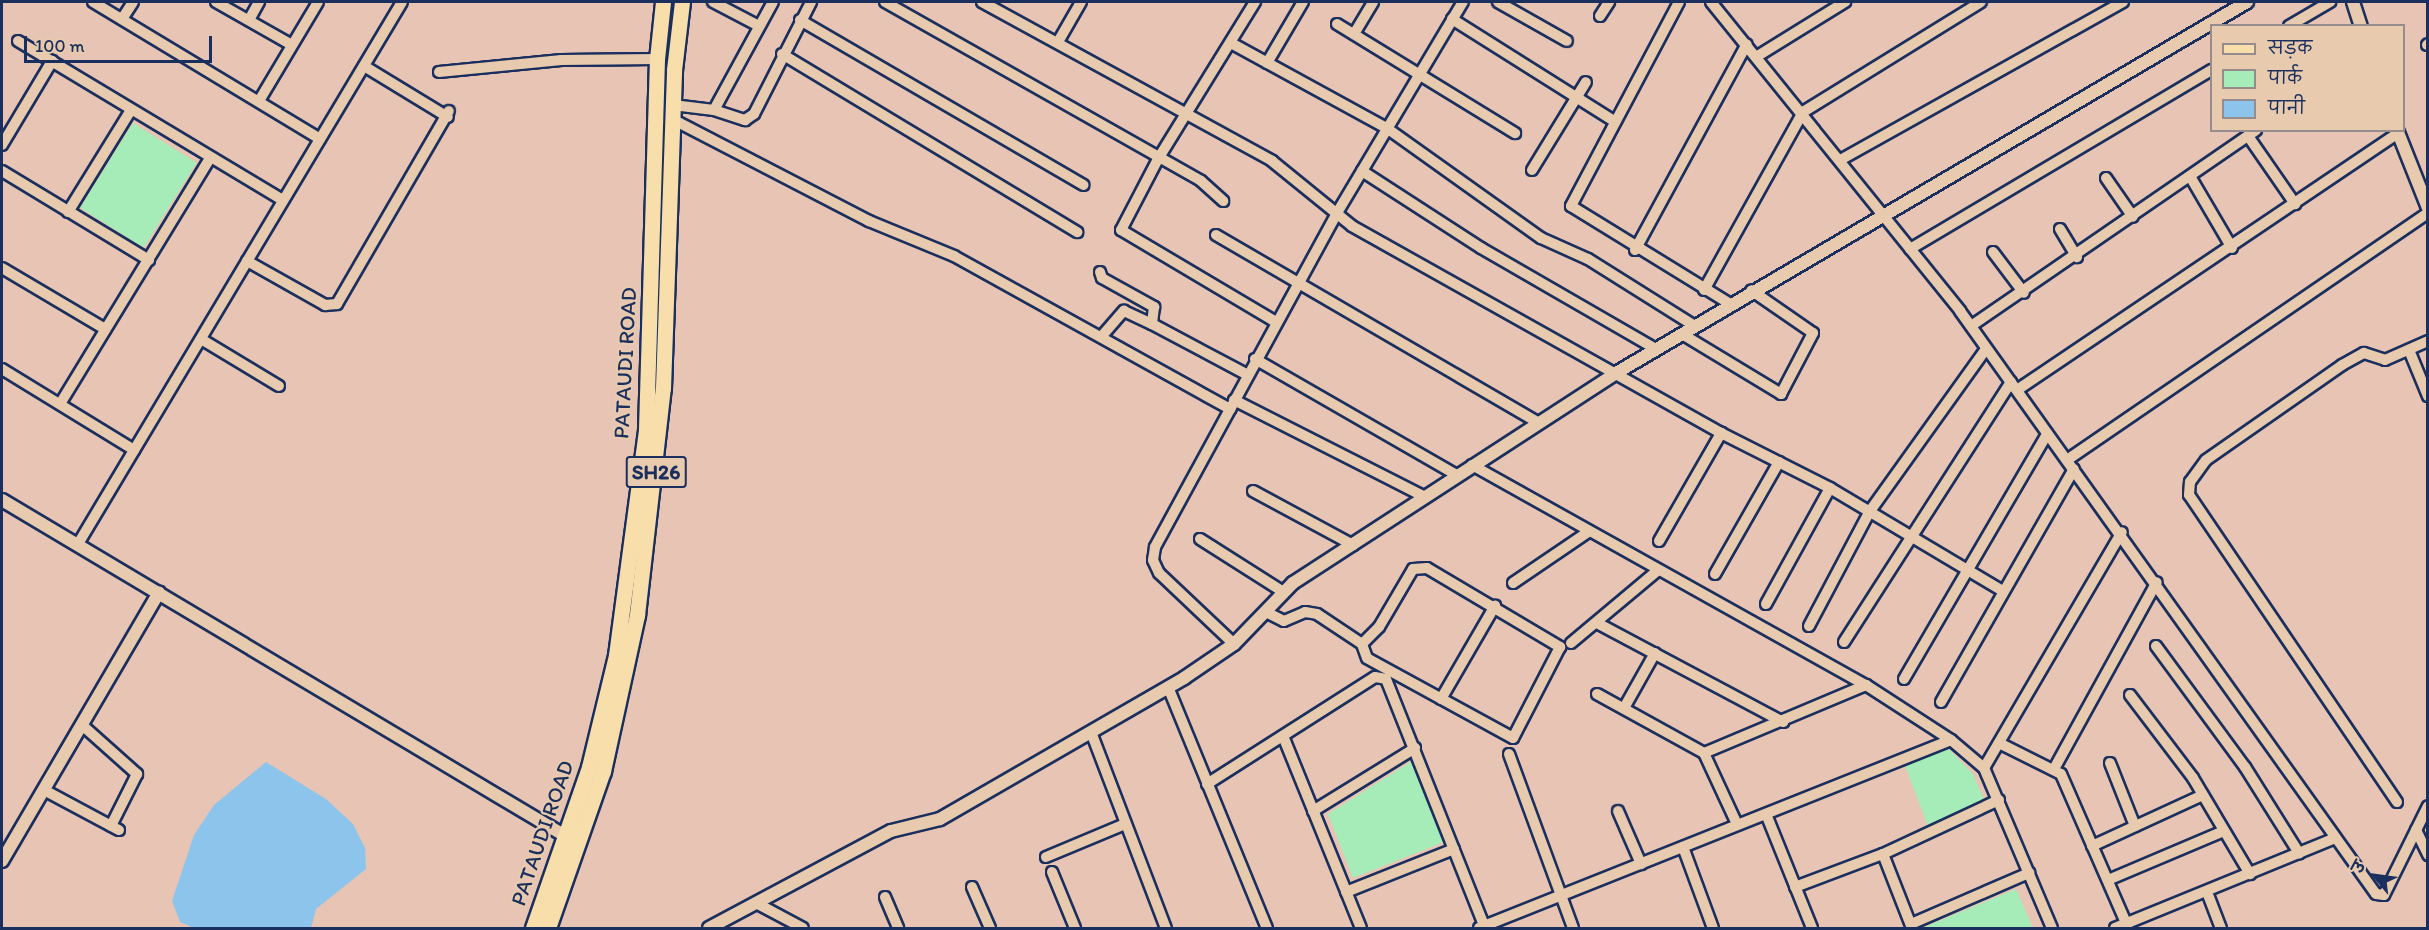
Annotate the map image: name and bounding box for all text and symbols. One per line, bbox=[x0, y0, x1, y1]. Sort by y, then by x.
scale bar bbox=[27, 24, 214, 62]
legend bbox=[2210, 24, 2405, 132]
text: 100 m bbox=[35, 35, 85, 57]
text: सड़क bbox=[2268, 37, 2312, 59]
text: पार्क bbox=[2268, 67, 2302, 89]
text: पानी bbox=[2268, 97, 2305, 119]
street label: PATAUDI ROAD bbox=[608, 286, 642, 440]
road number: SH26 bbox=[624, 454, 688, 490]
street label: PATAUDI ROAD bbox=[505, 757, 579, 909]
north arrow bbox=[2345, 846, 2405, 906]
text: उ bbox=[2348, 858, 2370, 876]

